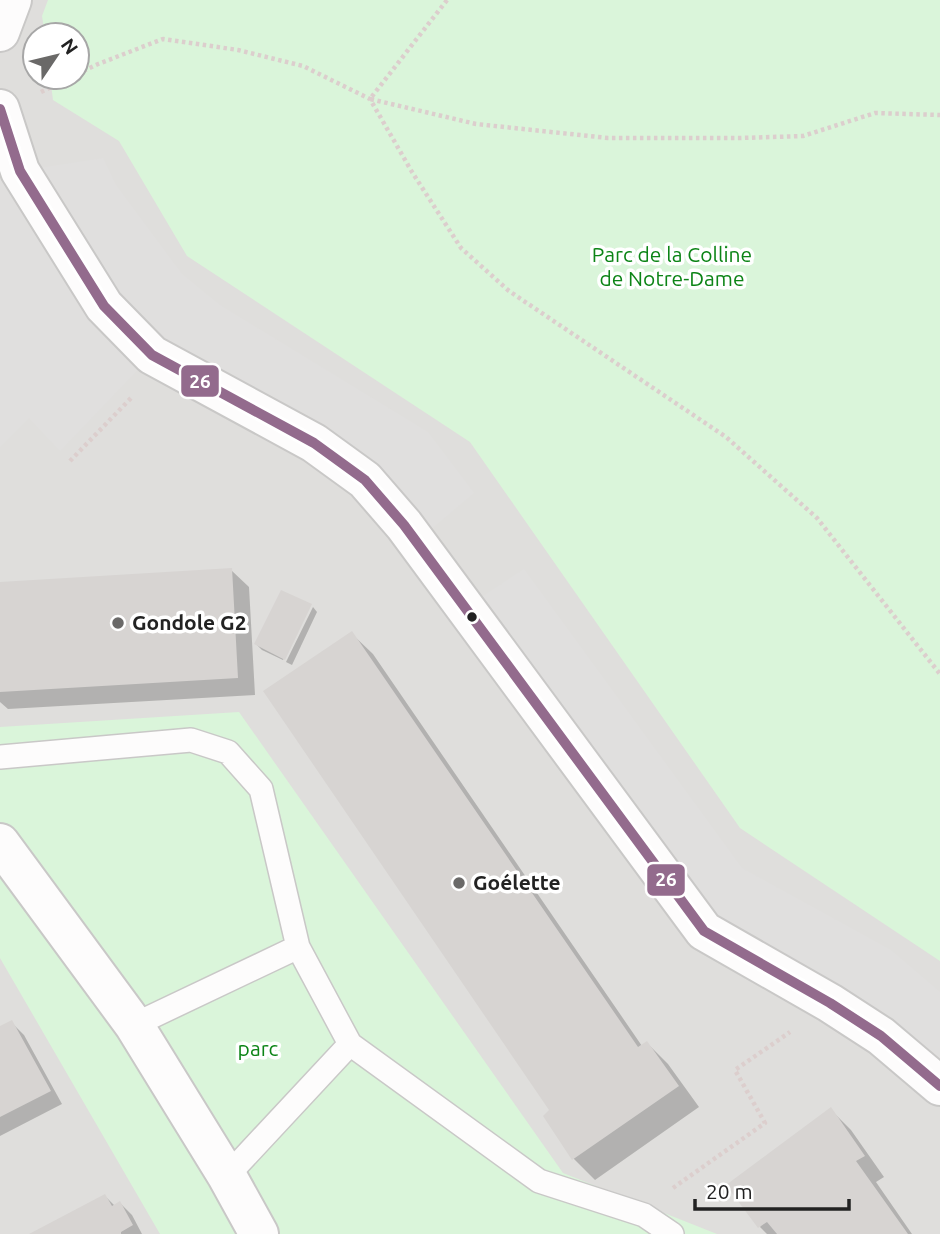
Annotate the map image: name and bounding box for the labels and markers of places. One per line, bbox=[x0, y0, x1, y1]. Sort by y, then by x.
place label: Gondole G2 bbox=[132, 610, 247, 634]
unlabelled marker bbox=[465, 610, 479, 624]
marker: Gondole G2 bbox=[110, 615, 126, 631]
place label: Goélette bbox=[473, 870, 561, 894]
marker: Goélette bbox=[451, 875, 467, 891]

